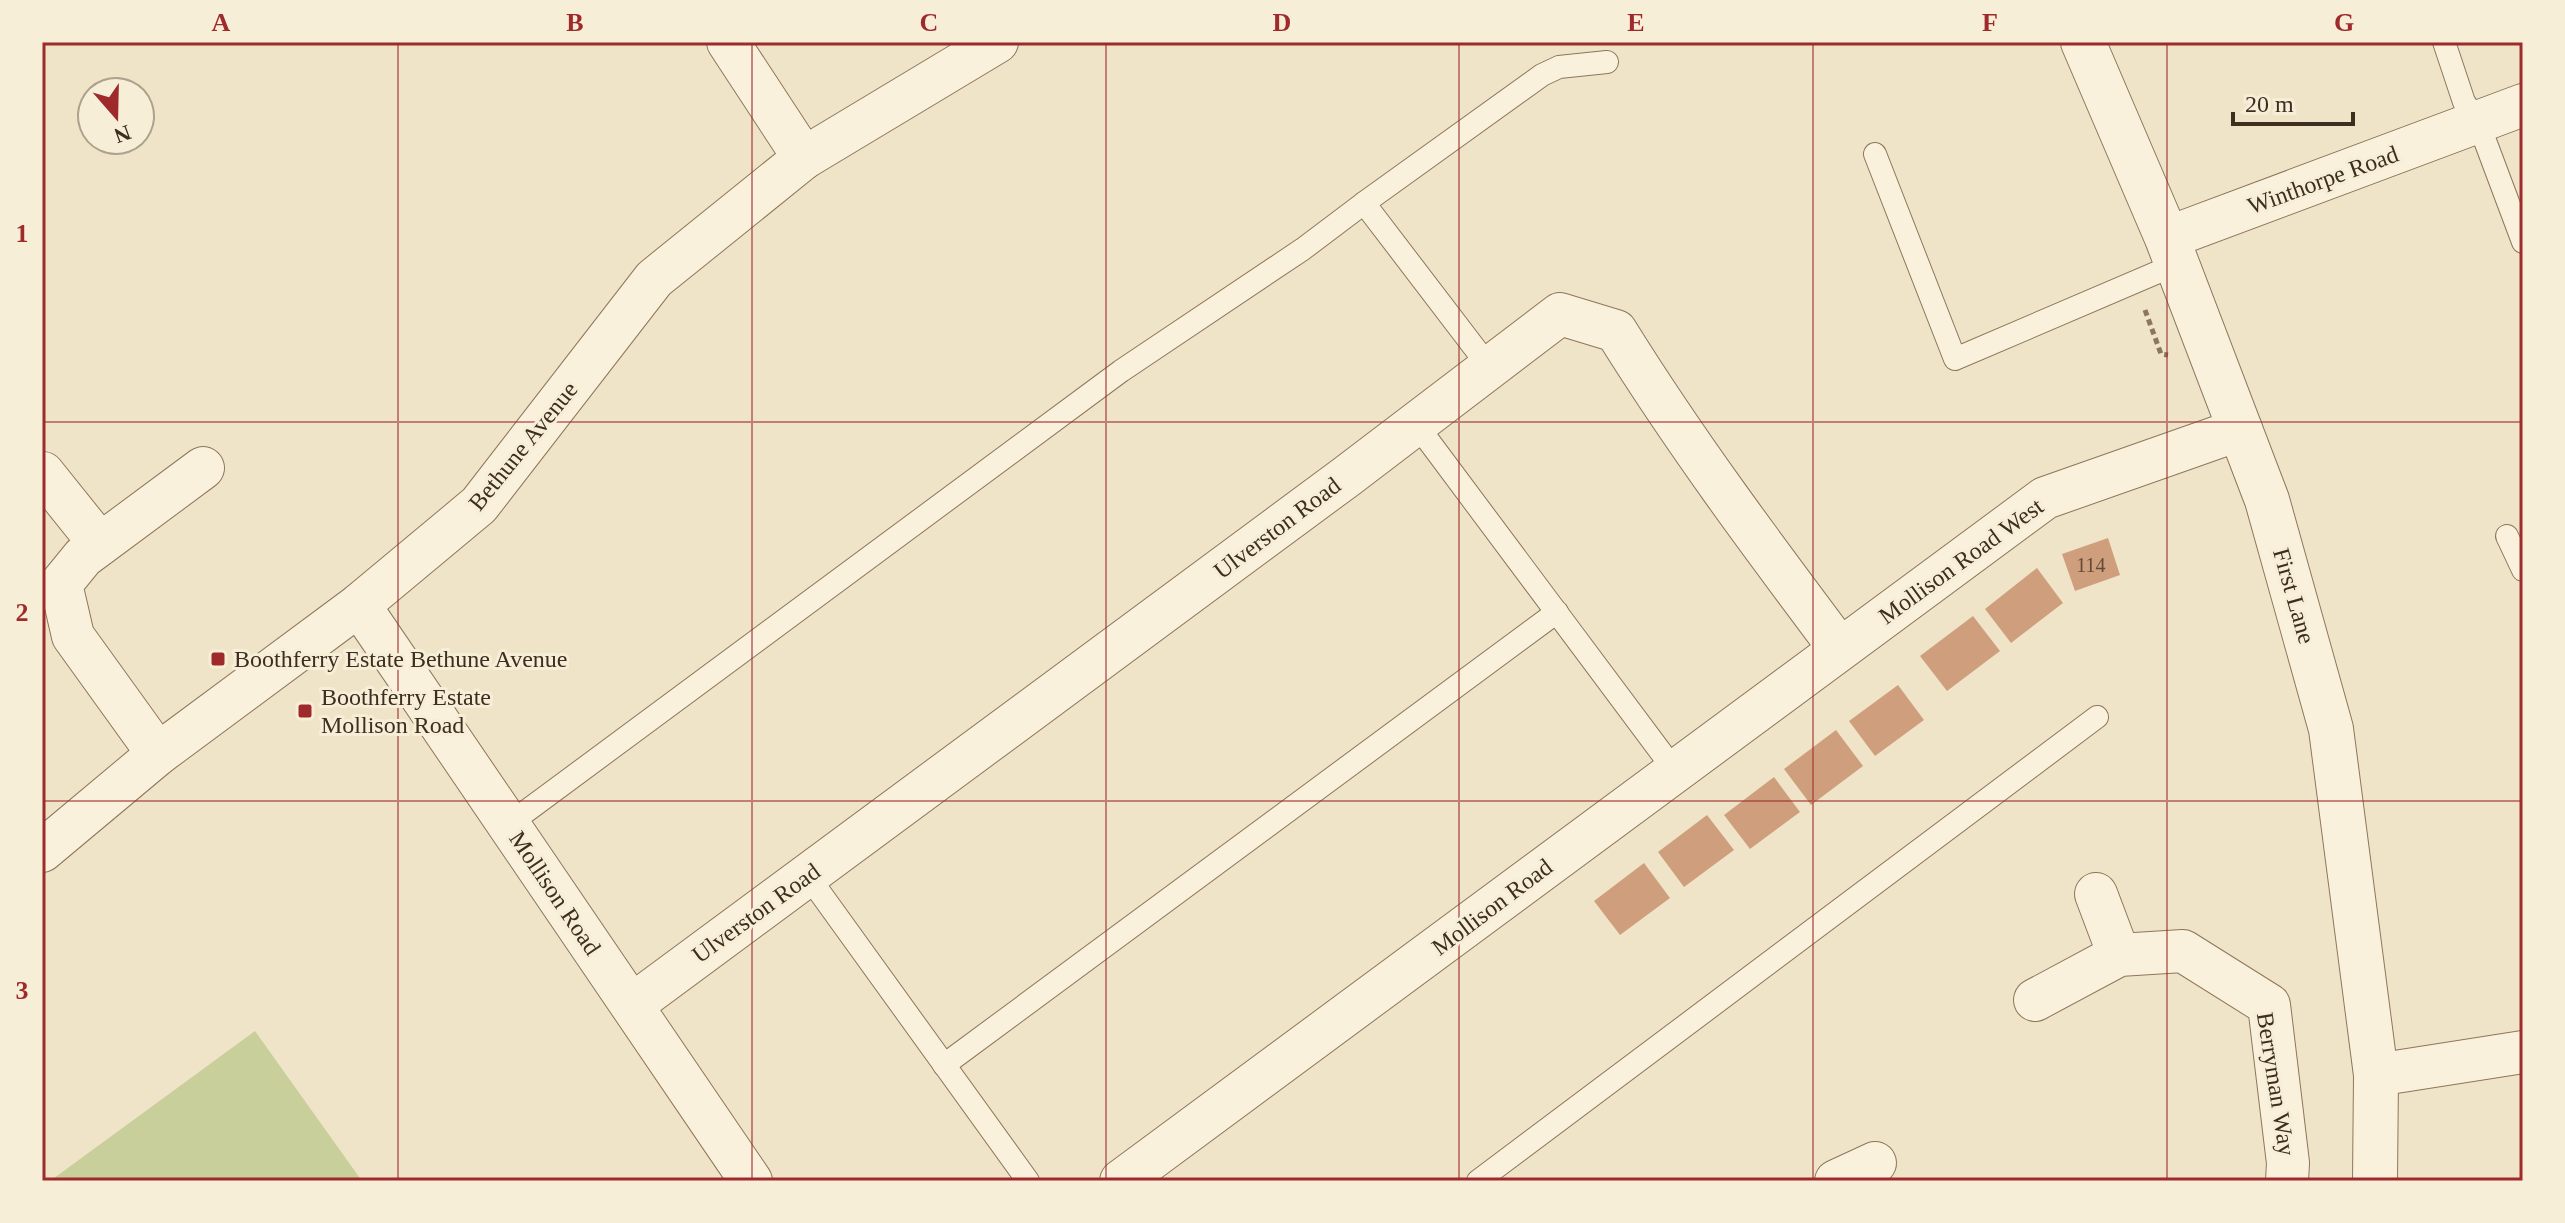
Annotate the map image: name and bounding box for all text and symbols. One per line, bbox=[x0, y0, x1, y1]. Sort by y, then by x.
text: A bbox=[212, 8, 231, 37]
text: B bbox=[566, 8, 584, 37]
text: C bbox=[920, 8, 938, 37]
text: D bbox=[1273, 8, 1291, 37]
text: E bbox=[1627, 8, 1645, 37]
text: F bbox=[1982, 8, 1998, 37]
text: G bbox=[2334, 8, 2354, 37]
north arrow bbox=[76, 76, 156, 156]
scale bar bbox=[2233, 76, 2353, 126]
text: 20 m bbox=[2245, 91, 2294, 117]
text: N bbox=[111, 120, 134, 149]
street label: Winthorpe Road bbox=[2244, 141, 2402, 219]
text: 1 bbox=[16, 219, 29, 248]
street label: Bethune Avenue bbox=[463, 377, 583, 515]
street label: Ulverston Road bbox=[1209, 472, 1345, 584]
street label: Mollison Road West bbox=[1874, 493, 2048, 629]
street label: First Lane bbox=[2268, 545, 2320, 647]
house number: 114 bbox=[2076, 554, 2106, 576]
text: 2 bbox=[16, 598, 29, 627]
place label: Boothferry Estate Bethune Avenue bbox=[234, 646, 567, 672]
marker: Boothferry Estate Bethune Avenue bbox=[209, 650, 227, 668]
place label: Boothferry Estate Mollison Road bbox=[321, 684, 491, 738]
marker: Boothferry Estate Mollison Road bbox=[296, 702, 314, 720]
street label: Mollison Road bbox=[504, 826, 606, 960]
street label: Mollison Road bbox=[1427, 853, 1557, 961]
street label: Ulverston Road bbox=[687, 858, 825, 968]
text: 3 bbox=[16, 976, 29, 1005]
street label: Berryman Way bbox=[2252, 1010, 2300, 1158]

